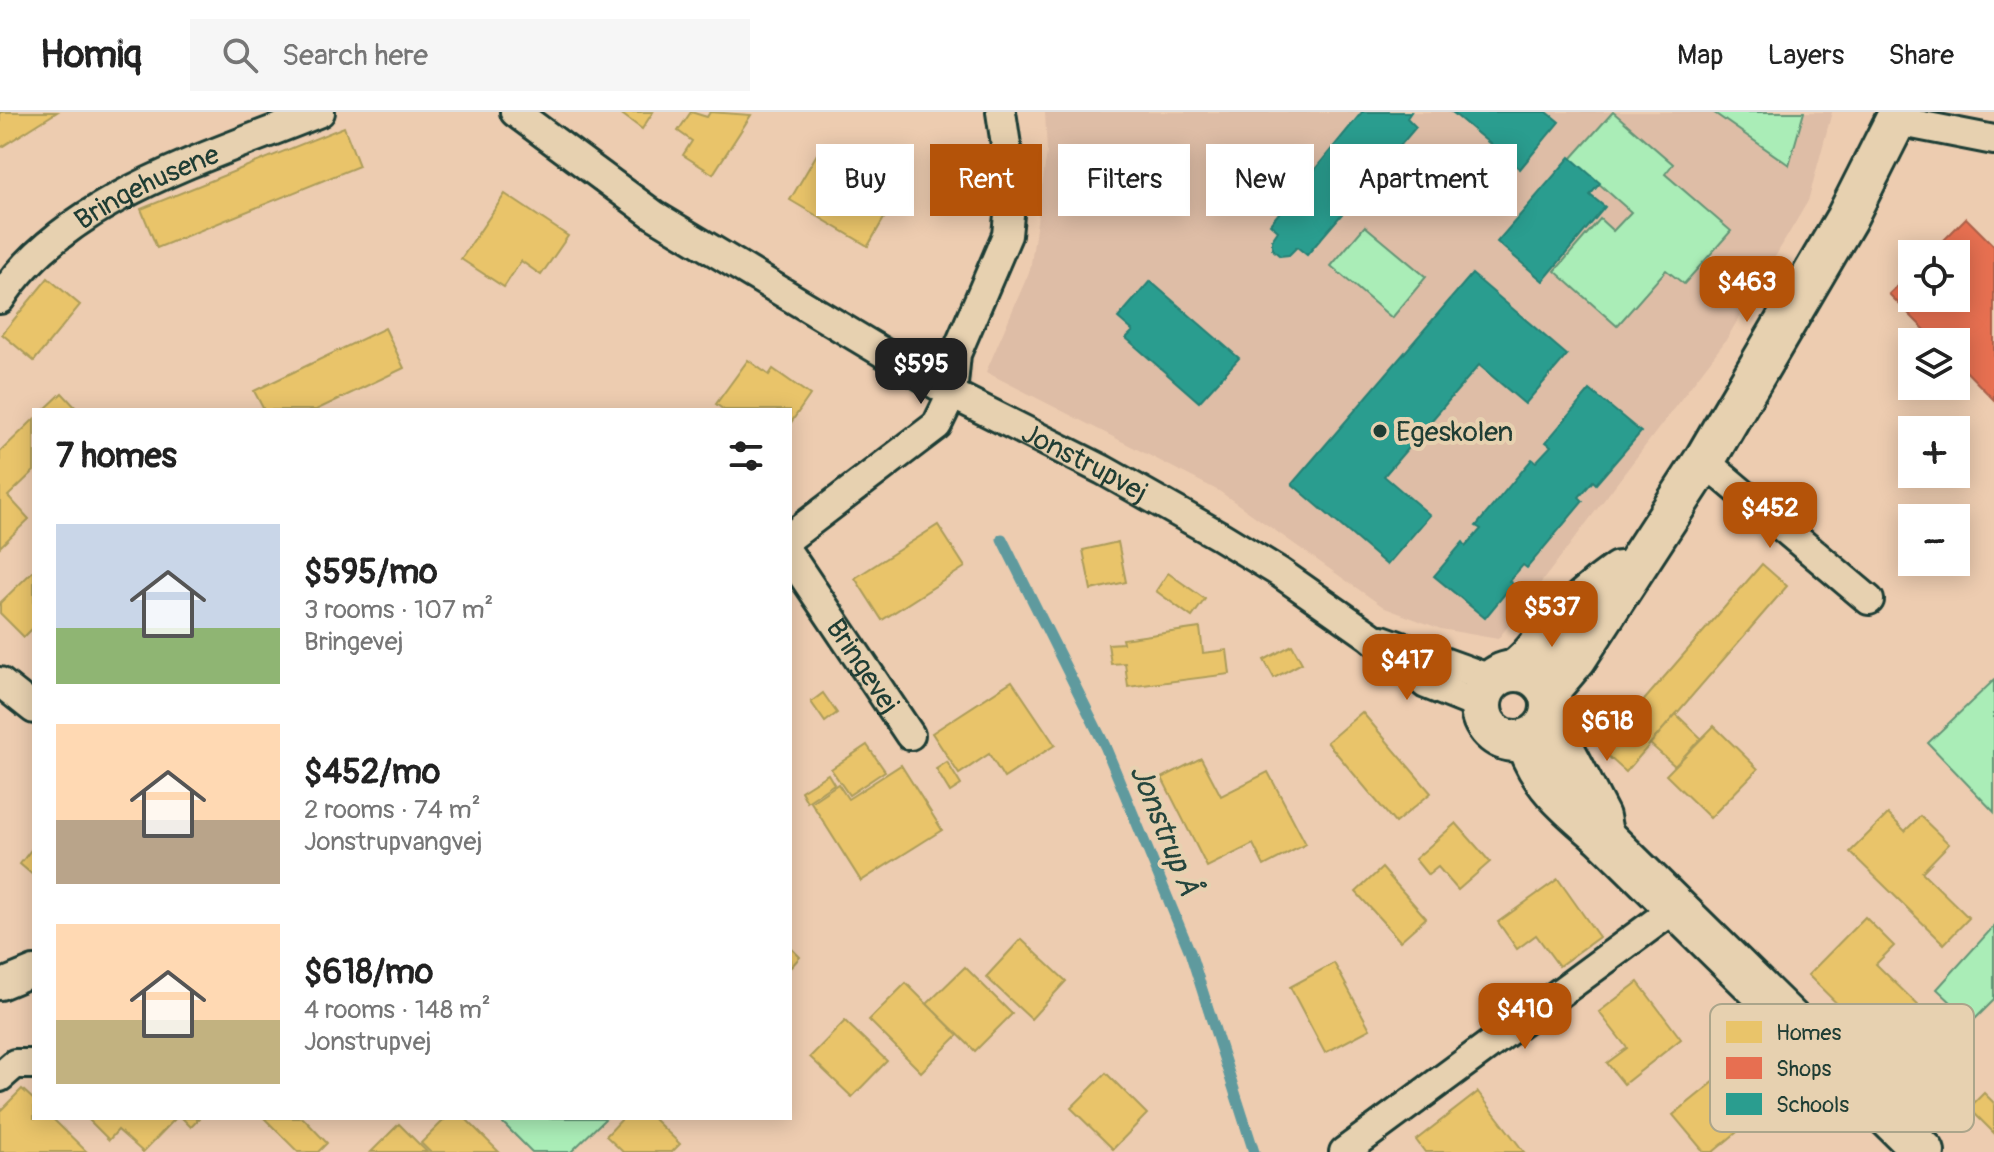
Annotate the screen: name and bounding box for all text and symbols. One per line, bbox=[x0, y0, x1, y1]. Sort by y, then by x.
search box bbox=[190, 19, 750, 91]
text: Homiq bbox=[40, 31, 142, 79]
icon: search bbox=[218, 33, 262, 77]
text: Search here bbox=[282, 37, 428, 74]
text: Map bbox=[1677, 38, 1723, 73]
text: Layers bbox=[1767, 38, 1844, 73]
text: Share bbox=[1888, 38, 1954, 73]
street label: Bringehusene bbox=[68, 137, 225, 238]
chip: Buy bbox=[816, 144, 914, 216]
chip: Rent bbox=[930, 144, 1042, 216]
chip: Filters bbox=[1058, 144, 1190, 216]
chip: New bbox=[1206, 144, 1314, 216]
chip: Apartment bbox=[1330, 144, 1517, 216]
map controls bbox=[1898, 240, 1970, 576]
button: locate bbox=[1898, 240, 1970, 312]
pin: $463 bbox=[1700, 256, 1794, 324]
text: $463 bbox=[1718, 266, 1776, 298]
button: layers bbox=[1898, 328, 1970, 400]
pin: $595 bbox=[874, 338, 968, 406]
text: $595 bbox=[893, 348, 949, 380]
place label: Egeskolen bbox=[1396, 415, 1513, 450]
street label: Jonstrupvej bbox=[1015, 416, 1154, 511]
button: + bbox=[1898, 416, 1970, 488]
marker: Egeskolen bbox=[1371, 422, 1389, 440]
icon: filters bbox=[724, 434, 768, 478]
text: 7 homes bbox=[56, 435, 177, 478]
pin: $452 bbox=[1723, 482, 1817, 550]
text: $452 bbox=[1741, 492, 1799, 524]
button: − bbox=[1898, 504, 1970, 576]
text: $595/mo bbox=[304, 551, 437, 594]
icon: home bbox=[120, 556, 216, 652]
pin: $537 bbox=[1505, 581, 1599, 649]
text: $537 bbox=[1524, 591, 1580, 623]
text: 3 rooms · 107 m² bbox=[304, 594, 493, 626]
street label: Bringevej bbox=[818, 612, 907, 721]
text: Bringevej bbox=[304, 626, 403, 658]
pin: $417 bbox=[1360, 634, 1454, 702]
text: $417 bbox=[1380, 644, 1434, 676]
pin: $618 bbox=[1560, 695, 1654, 763]
text: $618 bbox=[1581, 705, 1633, 737]
text: $452/mo bbox=[304, 751, 440, 794]
icon: home bbox=[120, 756, 216, 852]
water label: Jonstrup Å bbox=[1121, 759, 1209, 901]
text: 2 rooms · 74 m² bbox=[304, 794, 481, 826]
text: Jonstrupvangvej bbox=[304, 826, 482, 858]
text: $618/mo bbox=[304, 951, 433, 994]
icon: home bbox=[120, 956, 216, 1052]
pin: $410 bbox=[1478, 983, 1572, 1051]
text: $410 bbox=[1496, 993, 1554, 1025]
text: 4 rooms · 148 m² bbox=[304, 994, 491, 1026]
legend bbox=[1710, 1004, 1974, 1132]
text: Homes bbox=[1776, 1019, 1841, 1047]
text: Jonstrupvej bbox=[304, 1026, 432, 1058]
text: Shops bbox=[1776, 1055, 1832, 1083]
text: Schools bbox=[1776, 1091, 1849, 1119]

